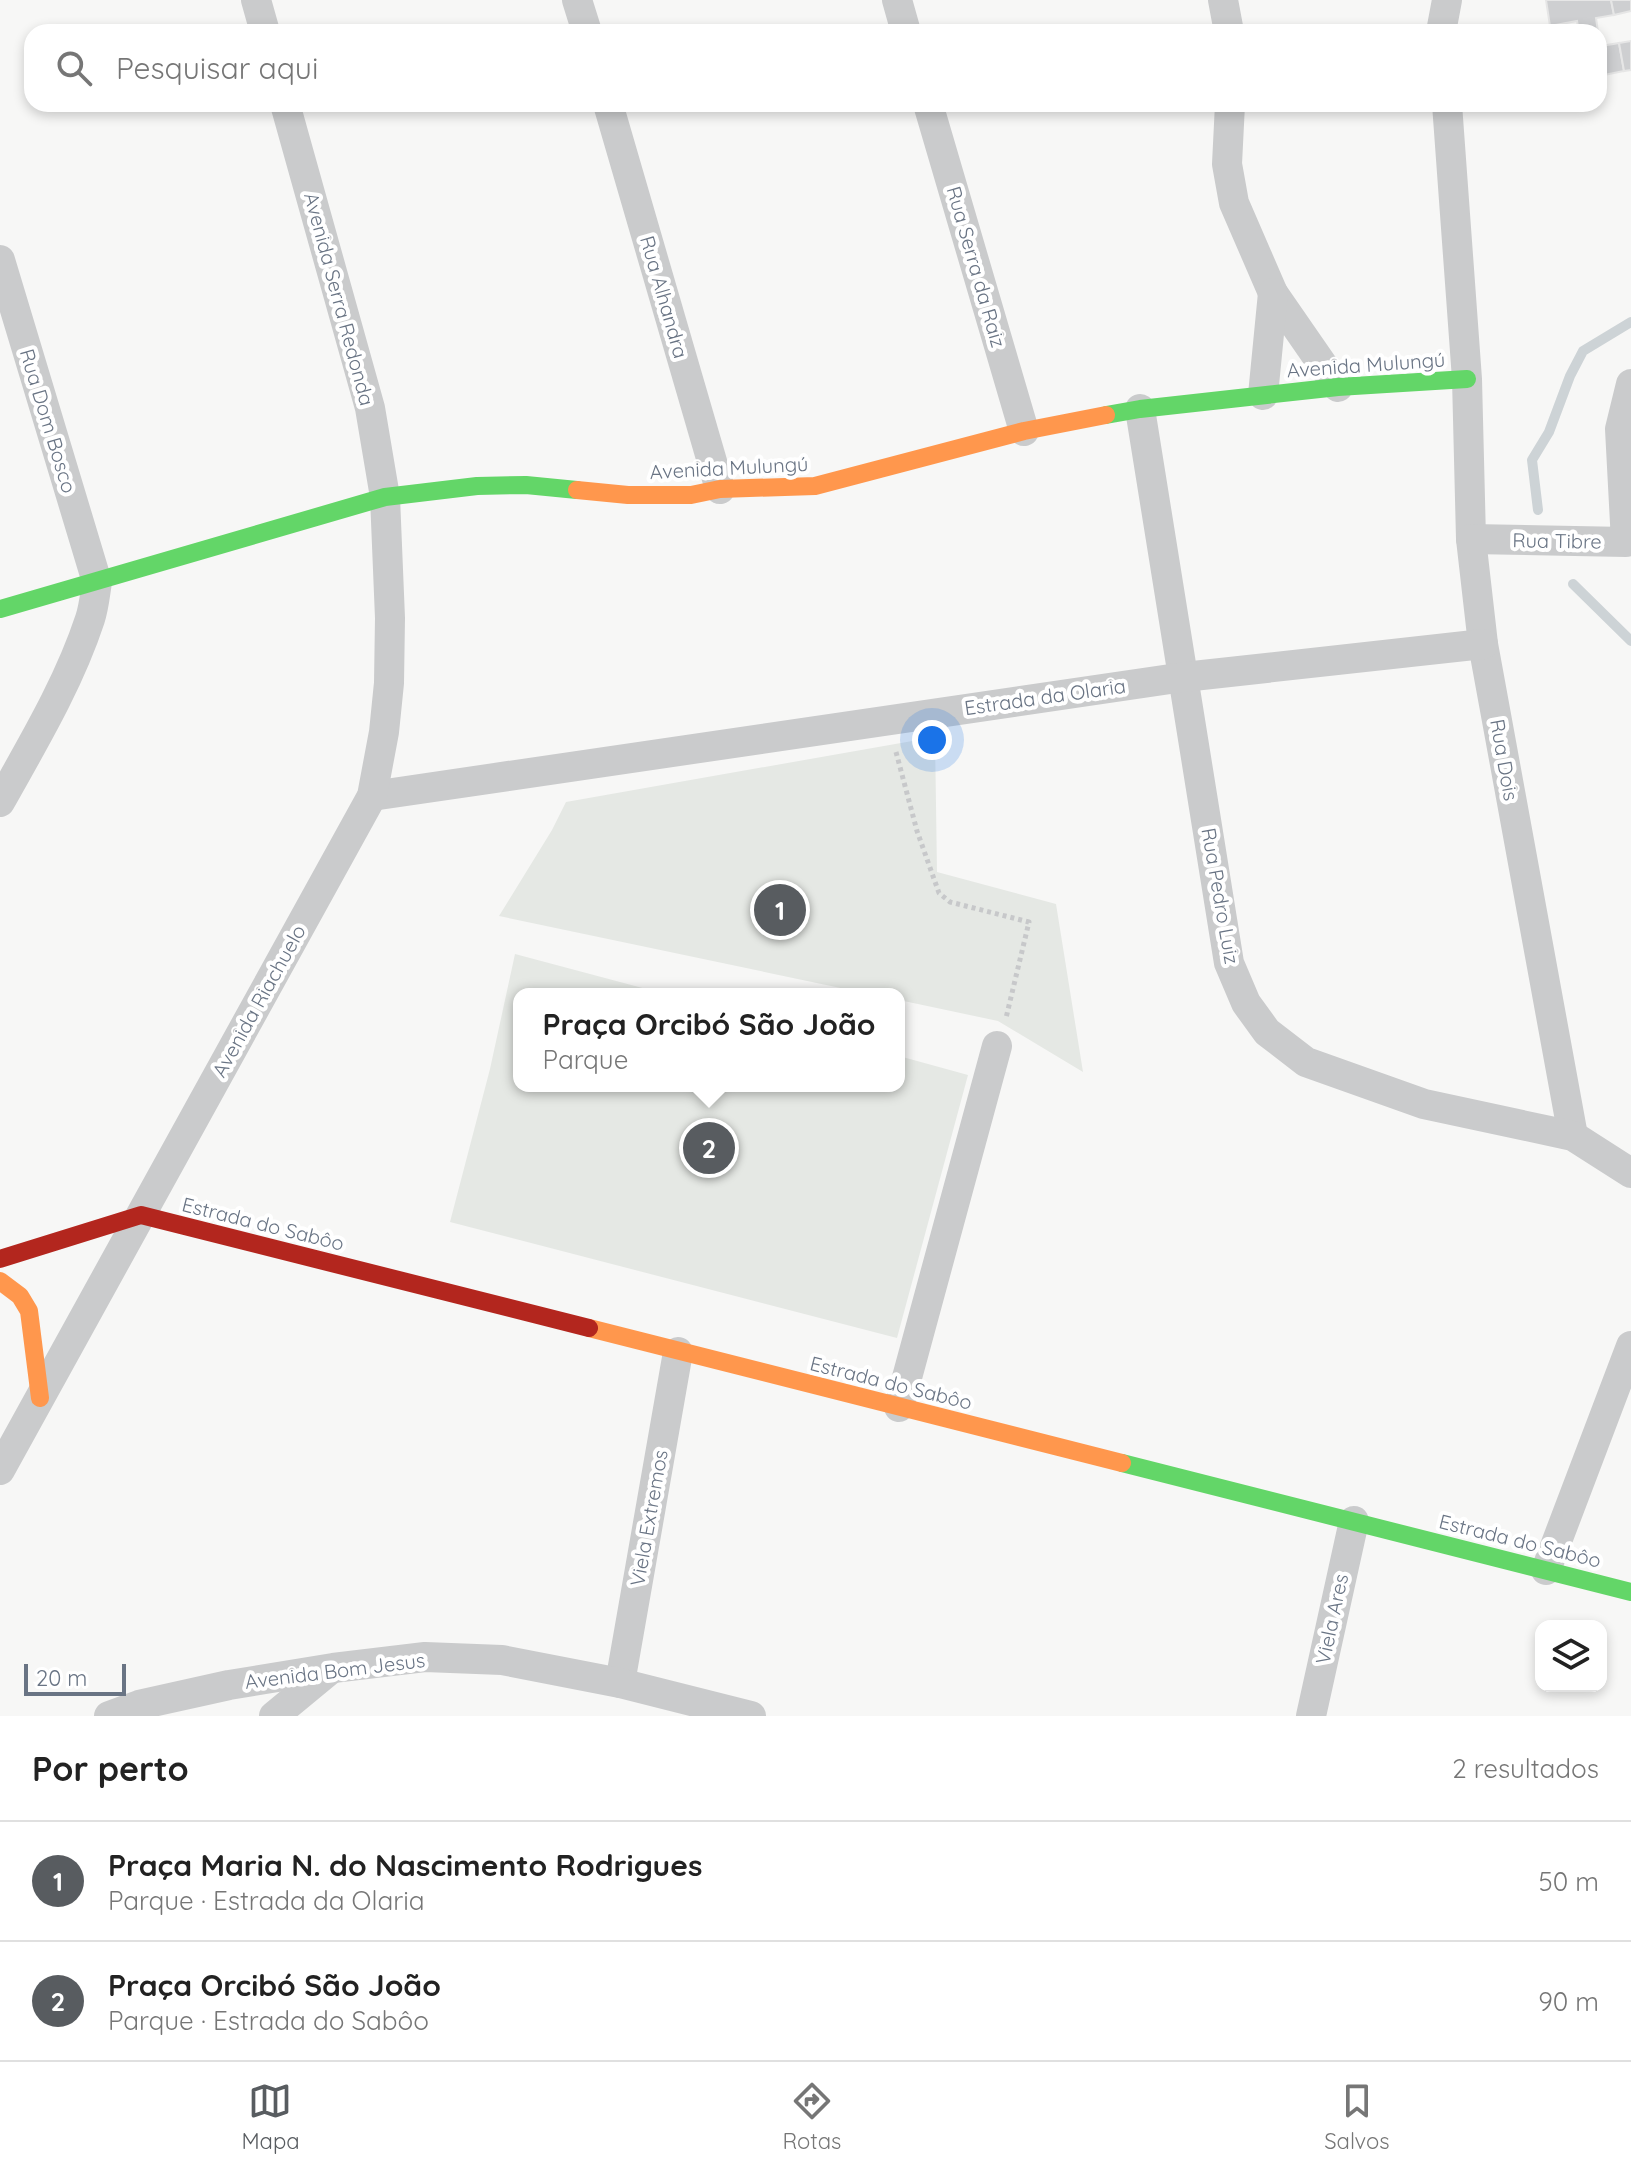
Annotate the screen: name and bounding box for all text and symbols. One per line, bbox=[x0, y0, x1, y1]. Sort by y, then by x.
search box bbox=[24, 24, 1607, 112]
icon: search bbox=[52, 46, 96, 90]
text: Pesquisar aqui bbox=[116, 49, 318, 87]
street label: Rua Serra da Raiz bbox=[942, 183, 1011, 350]
street label: Avenida Serra Redonda bbox=[299, 190, 380, 408]
street label: Rua Alhandra bbox=[635, 233, 694, 361]
street label: Rua Dom Bosco bbox=[15, 346, 82, 496]
street label: Avenida Mulungú bbox=[1286, 346, 1446, 383]
street label: Avenida Mulungú bbox=[649, 451, 809, 484]
street label: Rua Tibre bbox=[1512, 527, 1602, 554]
street label: Estrada da Olaria bbox=[963, 673, 1127, 720]
street label: Rua Dois bbox=[1485, 717, 1524, 803]
your location bbox=[912, 720, 952, 760]
street label: Rua Pedro Luiz bbox=[1196, 826, 1245, 966]
pin: 1 bbox=[754, 880, 806, 940]
street label: Avenida Riachuelo bbox=[206, 920, 311, 1081]
popup bbox=[513, 988, 905, 1092]
text: Praça Orcibó São João bbox=[543, 1005, 875, 1043]
text: Parque bbox=[543, 1043, 628, 1076]
pin: 2 bbox=[683, 1118, 735, 1178]
street label: Estrada do Sabôo bbox=[180, 1191, 347, 1256]
street label: Estrada do Sabôo bbox=[808, 1350, 975, 1415]
street label: Viela Extremos bbox=[624, 1448, 673, 1588]
street label: Estrada do Sabôo bbox=[1437, 1508, 1604, 1573]
street label: Viela Ares bbox=[1310, 1571, 1353, 1666]
map controls bbox=[1535, 1620, 1607, 1692]
button: layers bbox=[1535, 1620, 1607, 1692]
street label: Avenida Bom Jesus bbox=[243, 1647, 426, 1694]
scale bar bbox=[24, 1660, 126, 1696]
text: 20 m bbox=[36, 1664, 87, 1692]
text: Por perto bbox=[32, 1747, 189, 1790]
text: 2 resultados bbox=[1452, 1752, 1599, 1785]
text: Praça Maria N. do Nascimento Rodrigues bbox=[108, 1846, 702, 1884]
text: 1 bbox=[53, 1865, 63, 1898]
text: 50 m bbox=[1539, 1865, 1599, 1898]
text: Parque · Estrada da Olaria bbox=[108, 1884, 425, 1917]
text: Praça Orcibó São João bbox=[108, 1966, 441, 2004]
text: 2 bbox=[51, 1985, 65, 2018]
text: 90 m bbox=[1538, 1985, 1599, 2018]
text: Parque · Estrada do Sabôo bbox=[108, 2004, 429, 2037]
tab: Mapa bbox=[241, 2079, 300, 2155]
tab: Rotas bbox=[782, 2079, 841, 2155]
tab: Salvos bbox=[1324, 2079, 1390, 2155]

